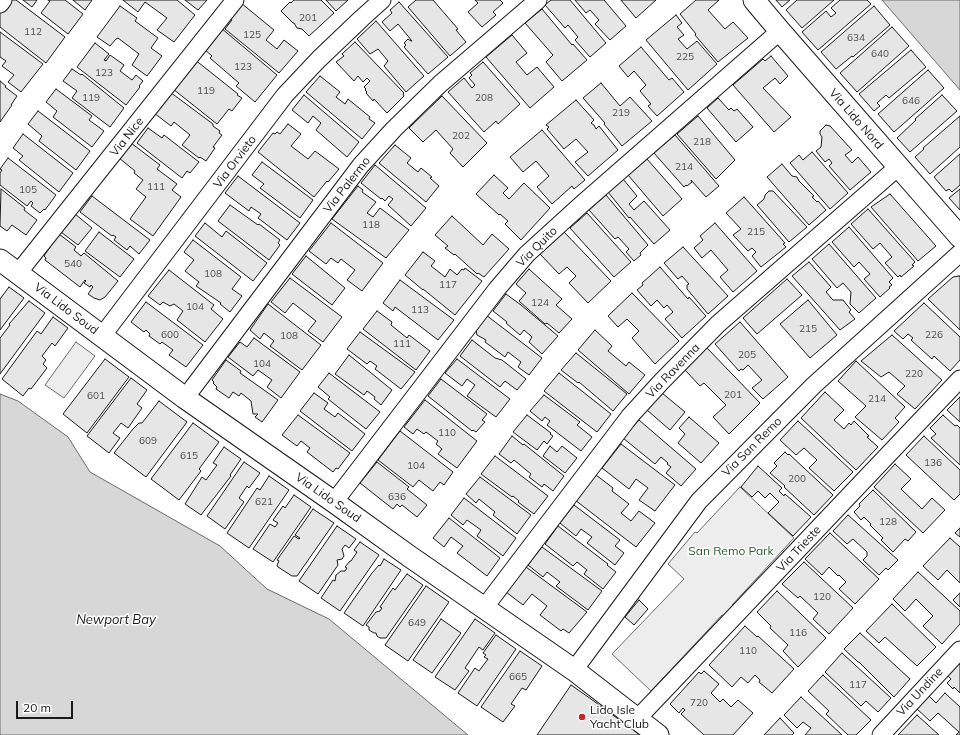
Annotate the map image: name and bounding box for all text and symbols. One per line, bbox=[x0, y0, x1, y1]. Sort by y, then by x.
house number: 201 bbox=[299, 12, 317, 24]
house number: 112 bbox=[24, 26, 42, 38]
house number: 125 bbox=[243, 29, 261, 41]
house number: 634 bbox=[847, 32, 865, 44]
house number: 640 bbox=[871, 48, 889, 60]
house number: 225 bbox=[676, 51, 694, 63]
house number: 123 bbox=[234, 61, 252, 73]
house number: 123 bbox=[95, 67, 113, 79]
house number: 119 bbox=[197, 85, 215, 97]
street label: Via Lido Nord bbox=[826, 86, 886, 152]
house number: 119 bbox=[82, 92, 100, 104]
house number: 208 bbox=[475, 92, 493, 104]
house number: 646 bbox=[902, 95, 920, 107]
house number: 219 bbox=[612, 107, 630, 119]
street label: Via Nice bbox=[107, 115, 147, 159]
house number: 202 bbox=[452, 130, 470, 142]
street label: Via Orvieto bbox=[211, 133, 259, 191]
house number: 218 bbox=[693, 136, 711, 148]
street label: Via Palermo bbox=[321, 154, 373, 216]
house number: 214 bbox=[675, 161, 693, 173]
house number: 111 bbox=[147, 181, 165, 193]
house number: 105 bbox=[19, 184, 37, 196]
house number: 118 bbox=[362, 219, 380, 231]
street label: Via Quito bbox=[514, 224, 560, 270]
house number: 215 bbox=[747, 226, 765, 238]
house number: 540 bbox=[64, 258, 82, 270]
house number: 108 bbox=[204, 268, 222, 280]
house number: 117 bbox=[439, 279, 457, 291]
street label: Via Lido Soud bbox=[31, 280, 101, 338]
house number: 124 bbox=[531, 297, 549, 309]
house number: 104 bbox=[186, 301, 204, 313]
house number: 113 bbox=[411, 304, 429, 316]
house number: 215 bbox=[799, 323, 817, 335]
house number: 600 bbox=[161, 329, 179, 341]
house number: 226 bbox=[925, 329, 943, 341]
house number: 108 bbox=[280, 330, 298, 342]
house number: 111 bbox=[393, 338, 411, 350]
street label: Via Ravenna bbox=[643, 340, 703, 402]
house number: 205 bbox=[738, 349, 756, 361]
house number: 104 bbox=[253, 358, 271, 370]
house number: 220 bbox=[905, 368, 923, 380]
house number: 201 bbox=[724, 389, 742, 401]
house number: 601 bbox=[87, 390, 105, 402]
house number: 214 bbox=[868, 393, 886, 405]
street label: Via San Remo bbox=[719, 414, 785, 480]
house number: 110 bbox=[438, 427, 456, 439]
house number: 609 bbox=[139, 435, 157, 447]
house number: 615 bbox=[180, 450, 198, 462]
house number: 136 bbox=[924, 457, 942, 469]
house number: 104 bbox=[407, 460, 425, 472]
street label: Via Lido Soud bbox=[292, 470, 364, 526]
house number: 200 bbox=[788, 473, 806, 485]
house number: 636 bbox=[388, 491, 406, 503]
house number: 621 bbox=[255, 496, 273, 508]
house number: 128 bbox=[879, 516, 897, 528]
street label: Via Trieste bbox=[774, 523, 824, 575]
park label: San Remo Park bbox=[688, 544, 774, 558]
house number: 120 bbox=[813, 591, 831, 603]
water label: Newport Bay bbox=[76, 612, 156, 628]
house number: 649 bbox=[408, 617, 426, 629]
house number: 116 bbox=[789, 627, 807, 639]
house number: 110 bbox=[739, 645, 757, 657]
street label: Via Undine bbox=[894, 665, 946, 719]
house number: 665 bbox=[509, 671, 527, 683]
house number: 117 bbox=[849, 679, 867, 691]
scale bar bbox=[18, 693, 75, 719]
house number: 720 bbox=[690, 697, 708, 709]
text: 20 m bbox=[23, 700, 51, 715]
place label: Lido Isle Yacht Club bbox=[590, 703, 649, 731]
marker: Lido Isle Yacht Club bbox=[577, 712, 587, 722]

